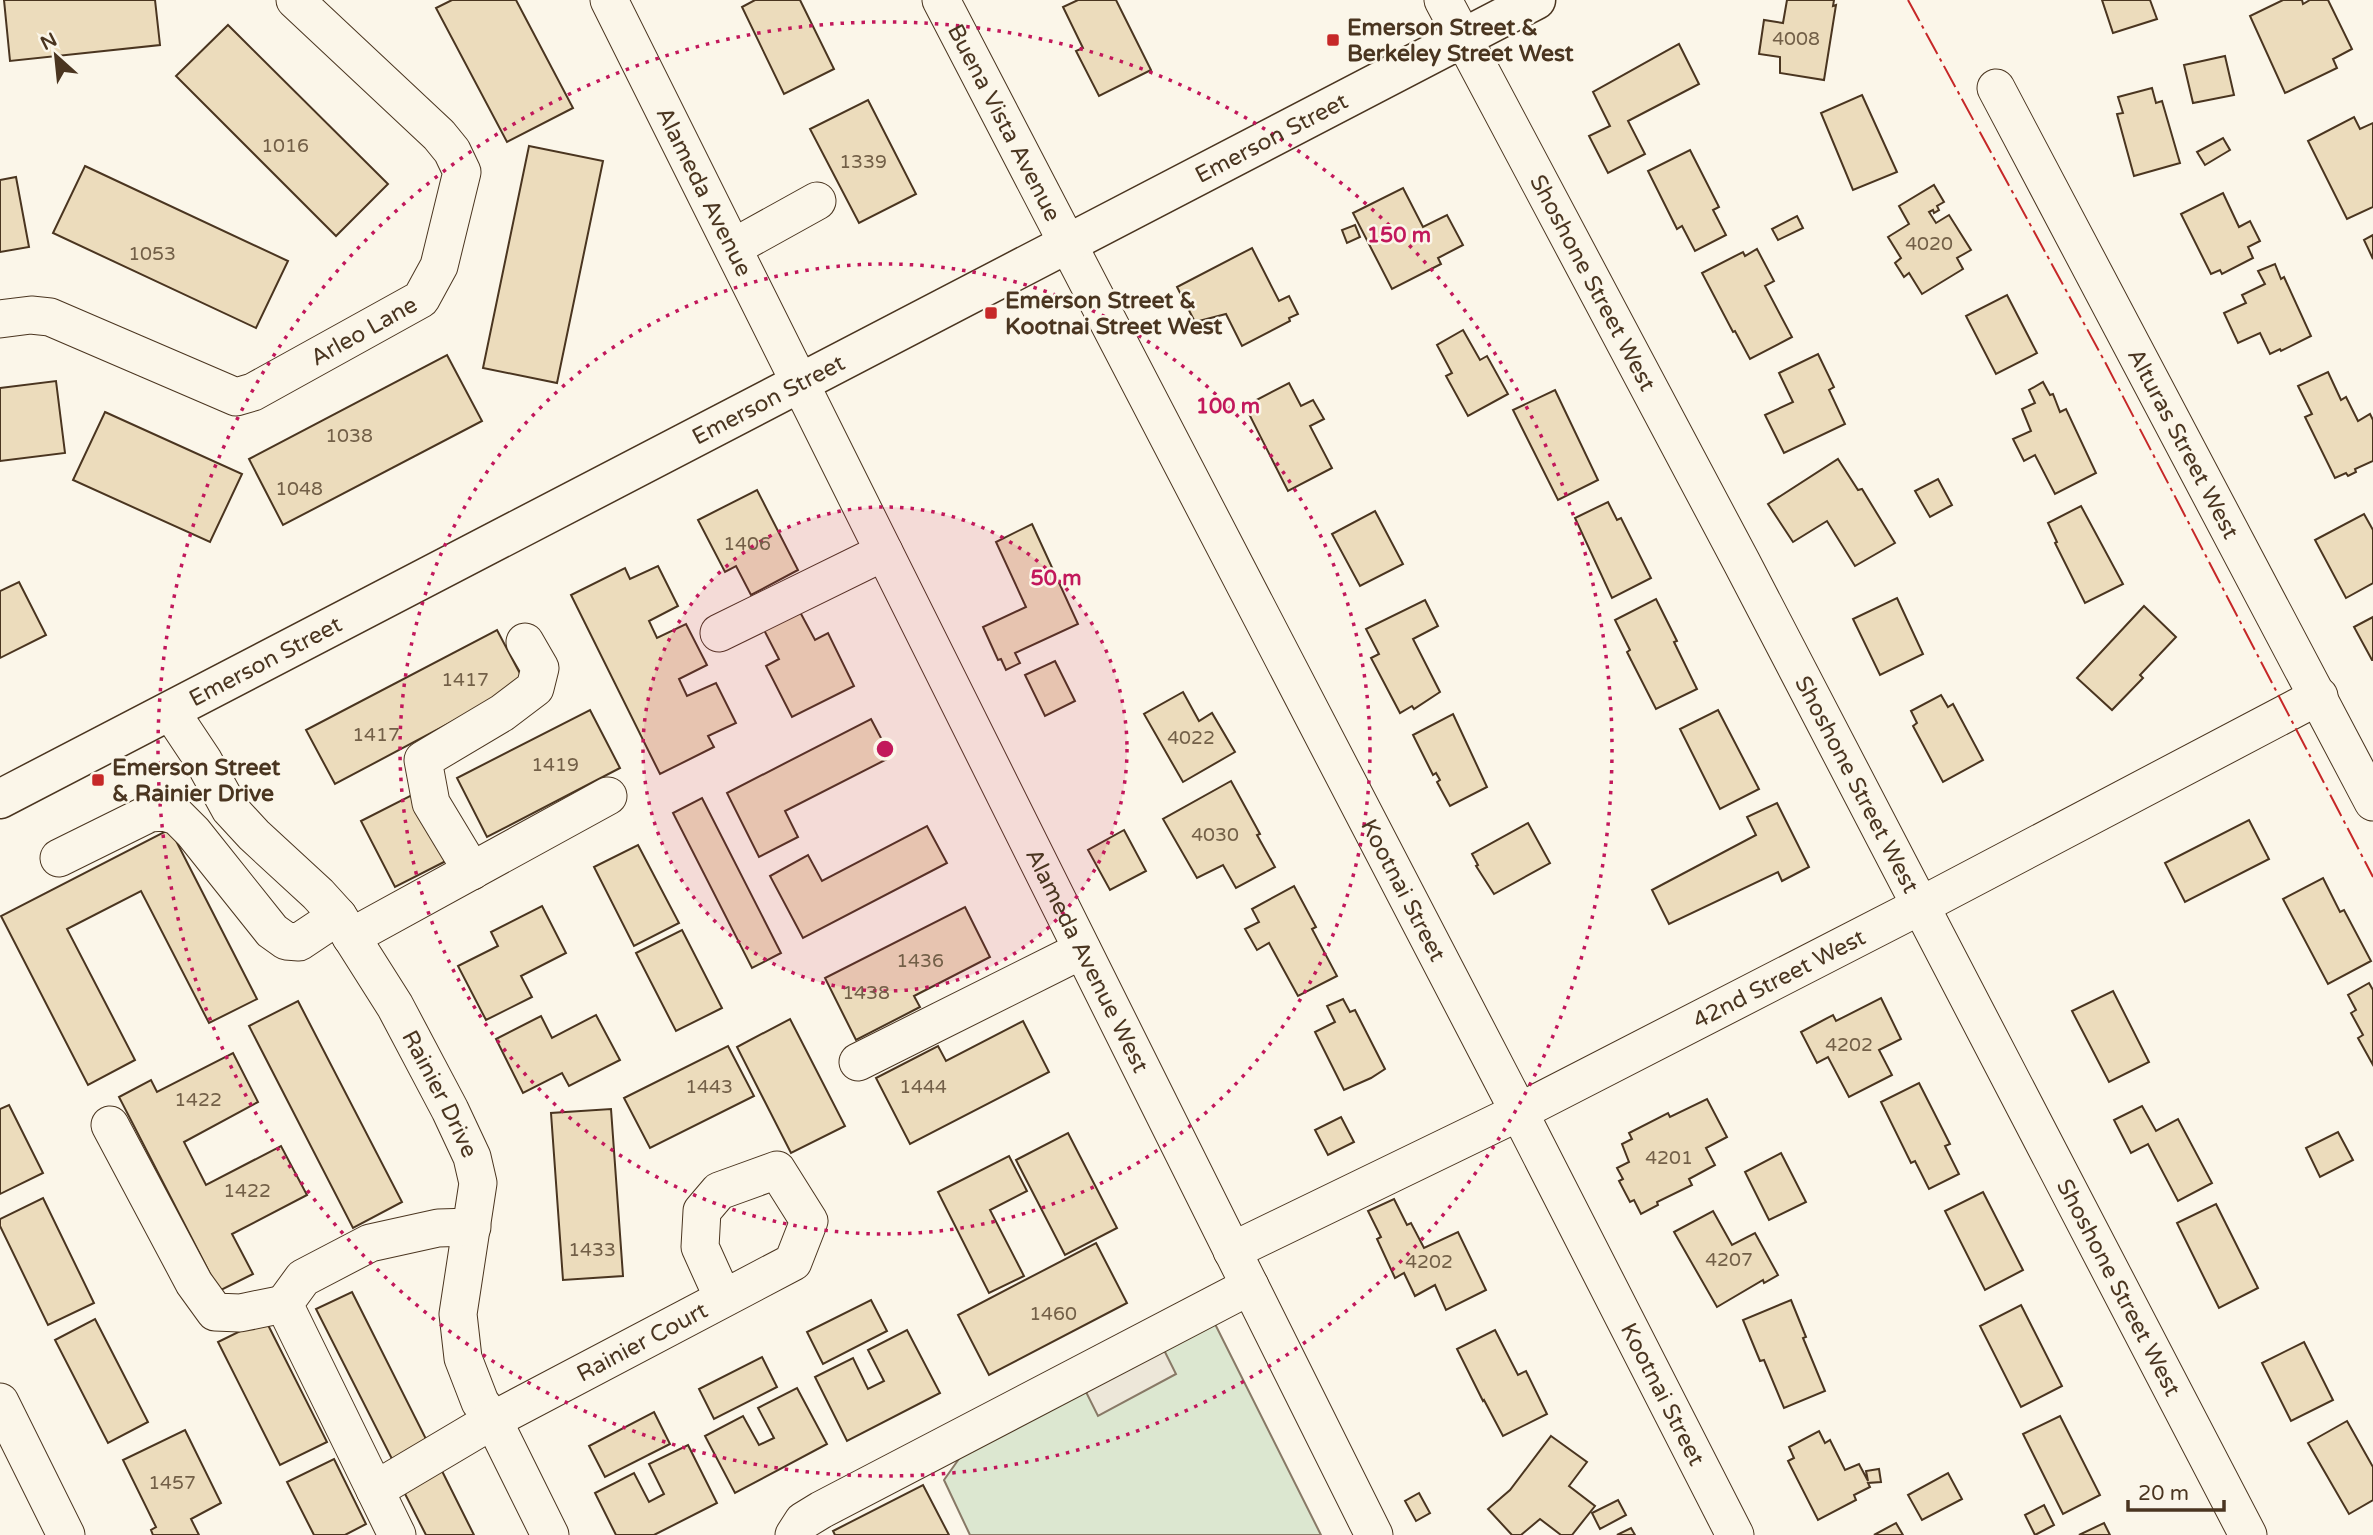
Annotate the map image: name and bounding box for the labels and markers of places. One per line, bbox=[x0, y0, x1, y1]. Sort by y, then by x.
place label: Emerson Street & Berkeley Street West bbox=[1347, 14, 1574, 68]
marker: Emerson Street & Berkeley Street West bbox=[1325, 32, 1341, 48]
place label: Emerson Street & Kootnai Street West bbox=[1005, 287, 1223, 341]
marker: Emerson Street & Kootnai Street West bbox=[983, 305, 999, 321]
centre of rings bbox=[873, 737, 897, 761]
place label: Emerson Street & Rainier Drive bbox=[112, 754, 280, 808]
marker: Emerson Street & Rainier Drive bbox=[90, 772, 106, 788]

